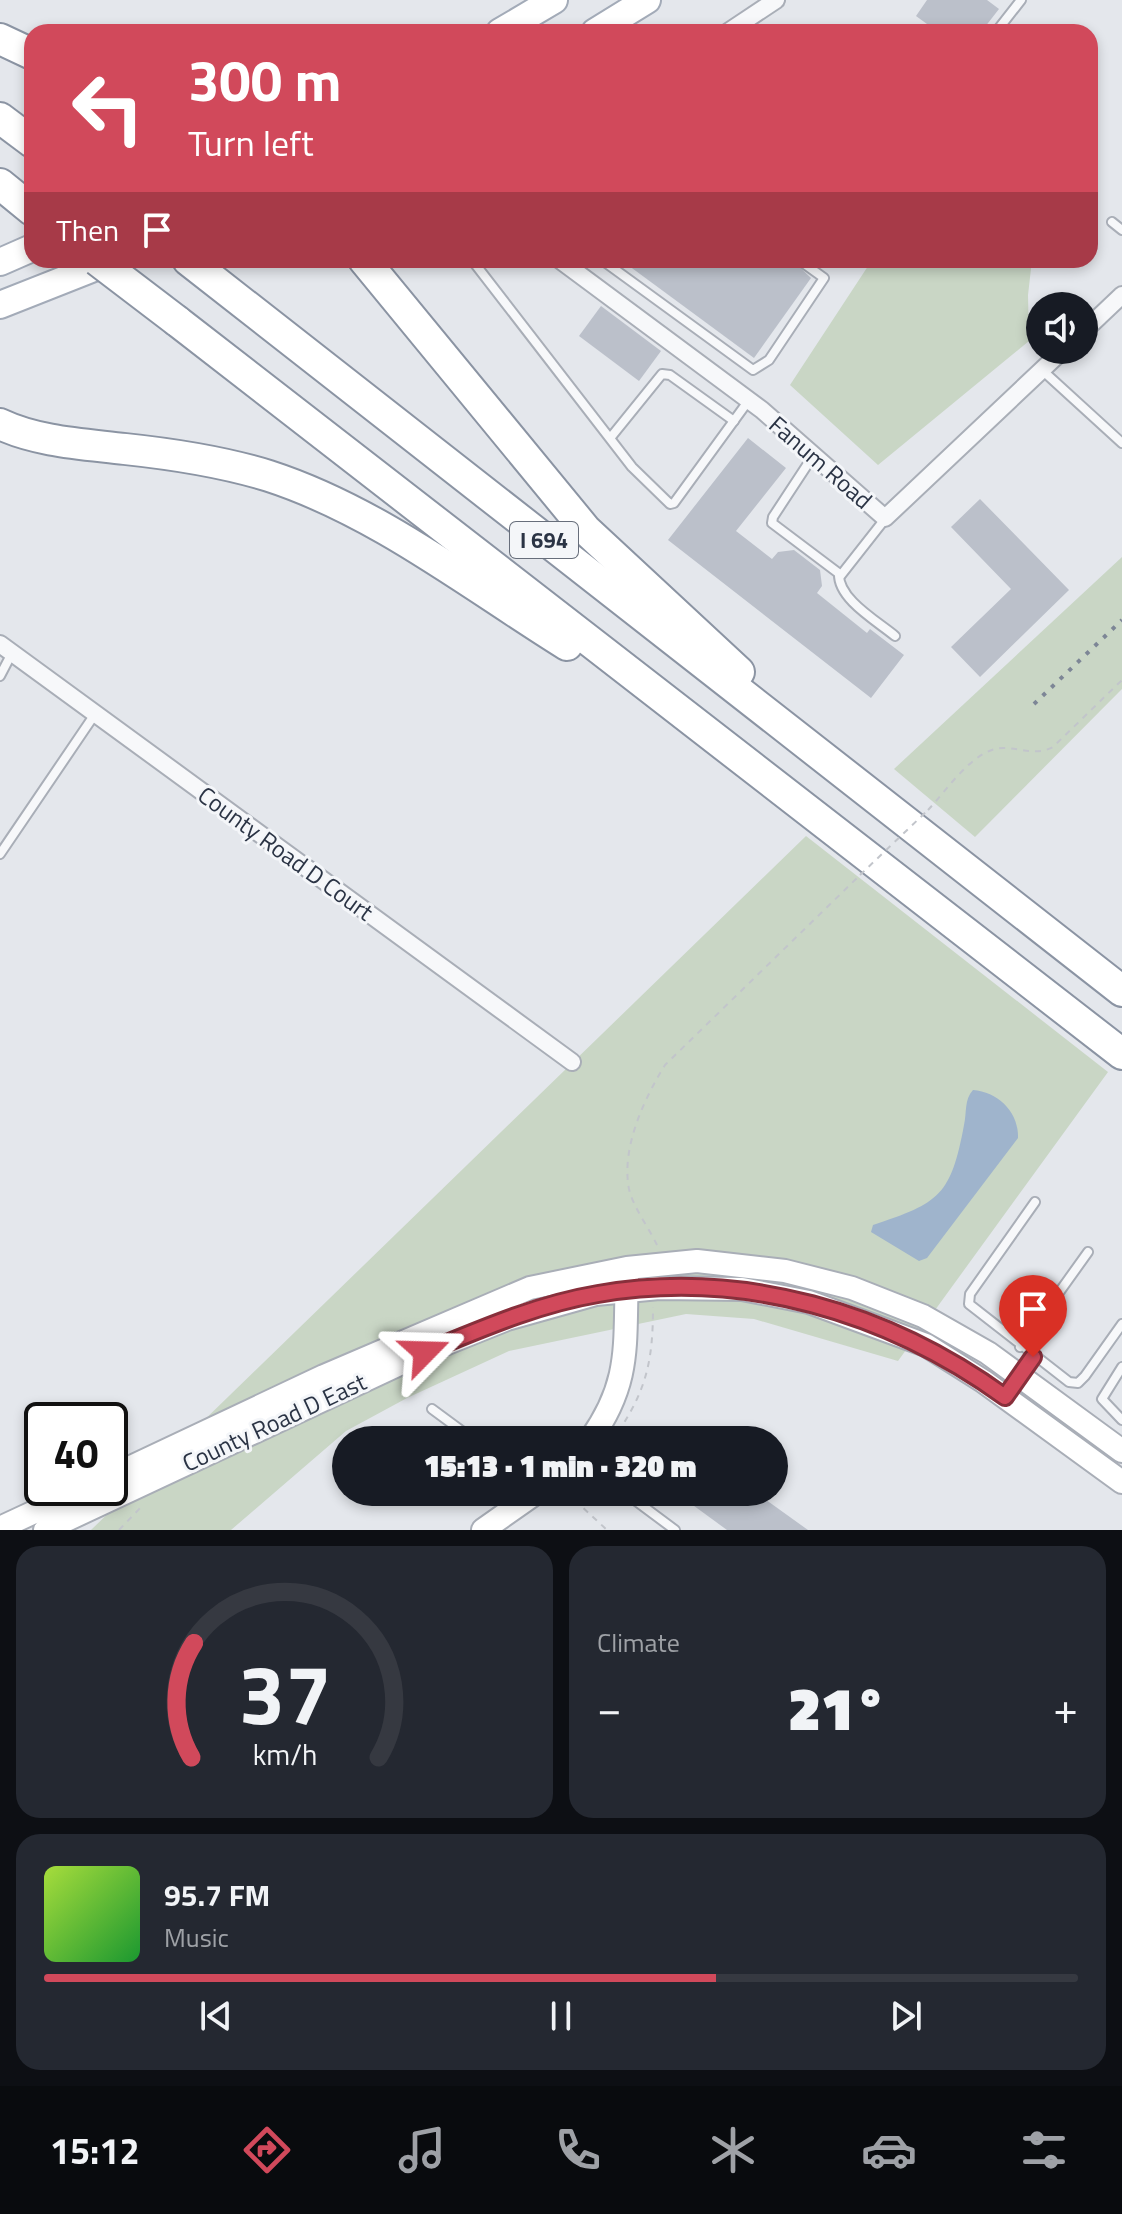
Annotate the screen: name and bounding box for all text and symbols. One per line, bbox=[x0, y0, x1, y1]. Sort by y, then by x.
text: 300 m bbox=[188, 38, 341, 123]
icon: left bbox=[56, 56, 160, 160]
text: Turn left bbox=[188, 115, 314, 170]
text: Then bbox=[56, 207, 119, 253]
icon: arrive bbox=[135, 208, 179, 252]
map controls bbox=[1026, 292, 1098, 364]
button: sound bbox=[1026, 292, 1098, 364]
street label: Fanum Road bbox=[761, 407, 881, 517]
road number: I 694 bbox=[510, 522, 578, 558]
street label: County Road D Court bbox=[191, 777, 382, 929]
pin bbox=[999, 1275, 1067, 1357]
icon: arrive bbox=[1011, 1287, 1055, 1331]
position arrow bbox=[383, 1310, 467, 1394]
street label: County Road D East bbox=[176, 1363, 372, 1480]
speed limit sign: 40 bbox=[24, 1402, 128, 1506]
text: 15:13 · 1 min · 320 m bbox=[424, 1443, 696, 1489]
text: Climate bbox=[597, 1623, 680, 1662]
text: 37 bbox=[238, 1630, 331, 1756]
text: 21° bbox=[788, 1662, 887, 1753]
text: − bbox=[597, 1674, 622, 1741]
text: + bbox=[1053, 1674, 1078, 1741]
text: km/h bbox=[252, 1733, 317, 1776]
text: 95.7 FM bbox=[164, 1872, 270, 1918]
text: Music bbox=[164, 1918, 229, 1957]
icon: previous bbox=[194, 1994, 238, 2038]
icon: pause bbox=[539, 1994, 583, 2038]
icon: next bbox=[884, 1994, 928, 2038]
icon: directions bbox=[239, 2122, 295, 2178]
icon: music bbox=[394, 2122, 450, 2178]
icon: phone bbox=[550, 2122, 606, 2178]
icon: climate bbox=[705, 2122, 761, 2178]
icon: car bbox=[861, 2122, 917, 2178]
icon: filters bbox=[1016, 2122, 1072, 2178]
text: 15:12 bbox=[50, 2123, 140, 2178]

